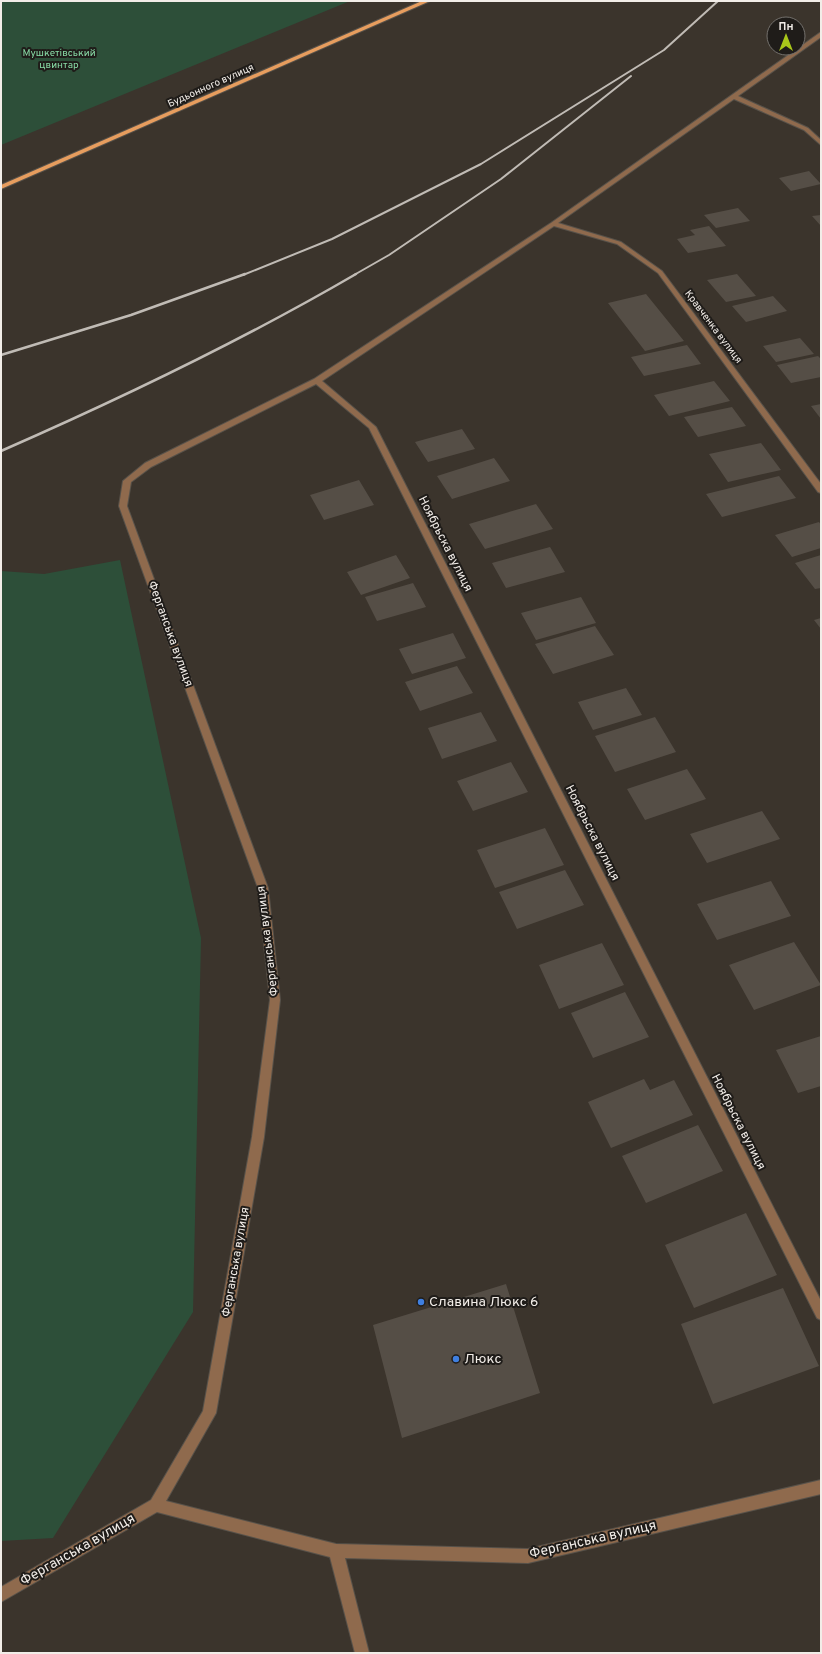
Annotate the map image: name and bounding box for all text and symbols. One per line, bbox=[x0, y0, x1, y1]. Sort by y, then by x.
north arrow bbox=[766, 16, 806, 56]
text: Пн bbox=[779, 20, 793, 34]
park label: Мушкетівський цвинтар bbox=[22, 47, 96, 72]
street label: Будьонного вулиця bbox=[166, 61, 256, 111]
street label: Кравченка вулиця bbox=[681, 288, 745, 366]
street label: Ноябрьска вулиця bbox=[414, 493, 476, 595]
street label: Ферганська вулиця bbox=[143, 579, 197, 689]
street label: Ноябрьска вулиця bbox=[561, 782, 623, 884]
street label: Ферганська вулиця bbox=[253, 885, 283, 997]
street label: Ноябрьска вулиця bbox=[707, 1071, 769, 1173]
street label: Ферганська вулиця bbox=[218, 1206, 254, 1318]
place label: Славина Люкс 6 bbox=[429, 1294, 538, 1311]
marker: Славина Люкс 6 bbox=[416, 1297, 426, 1307]
place label: Люкс bbox=[464, 1351, 502, 1368]
marker: Люкс bbox=[451, 1354, 461, 1364]
street label: Ферганська вулиця bbox=[18, 1510, 138, 1590]
street label: Ферганська вулиця bbox=[528, 1517, 658, 1563]

